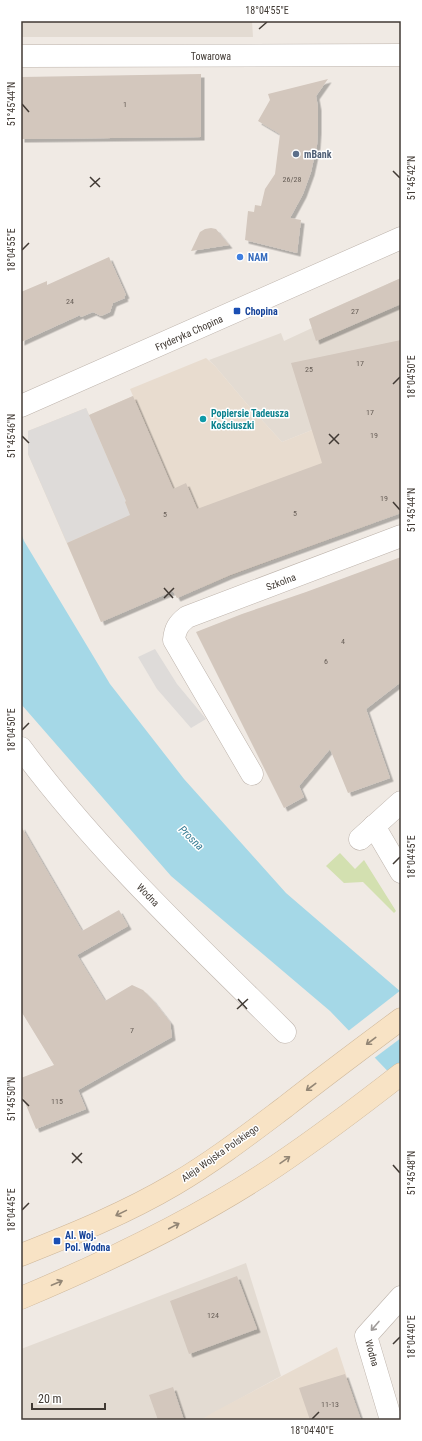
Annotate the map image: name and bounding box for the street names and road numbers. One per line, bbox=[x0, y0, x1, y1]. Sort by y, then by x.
street label: Towarowa bbox=[191, 51, 231, 62]
street label: Fryderyka Chopina bbox=[153, 313, 225, 353]
street label: Szkolna bbox=[265, 571, 298, 593]
street label: Wodna bbox=[135, 881, 162, 909]
street label: Aleja Wojska Polskiego bbox=[179, 1122, 261, 1184]
street label: Wodna bbox=[363, 1338, 381, 1368]

